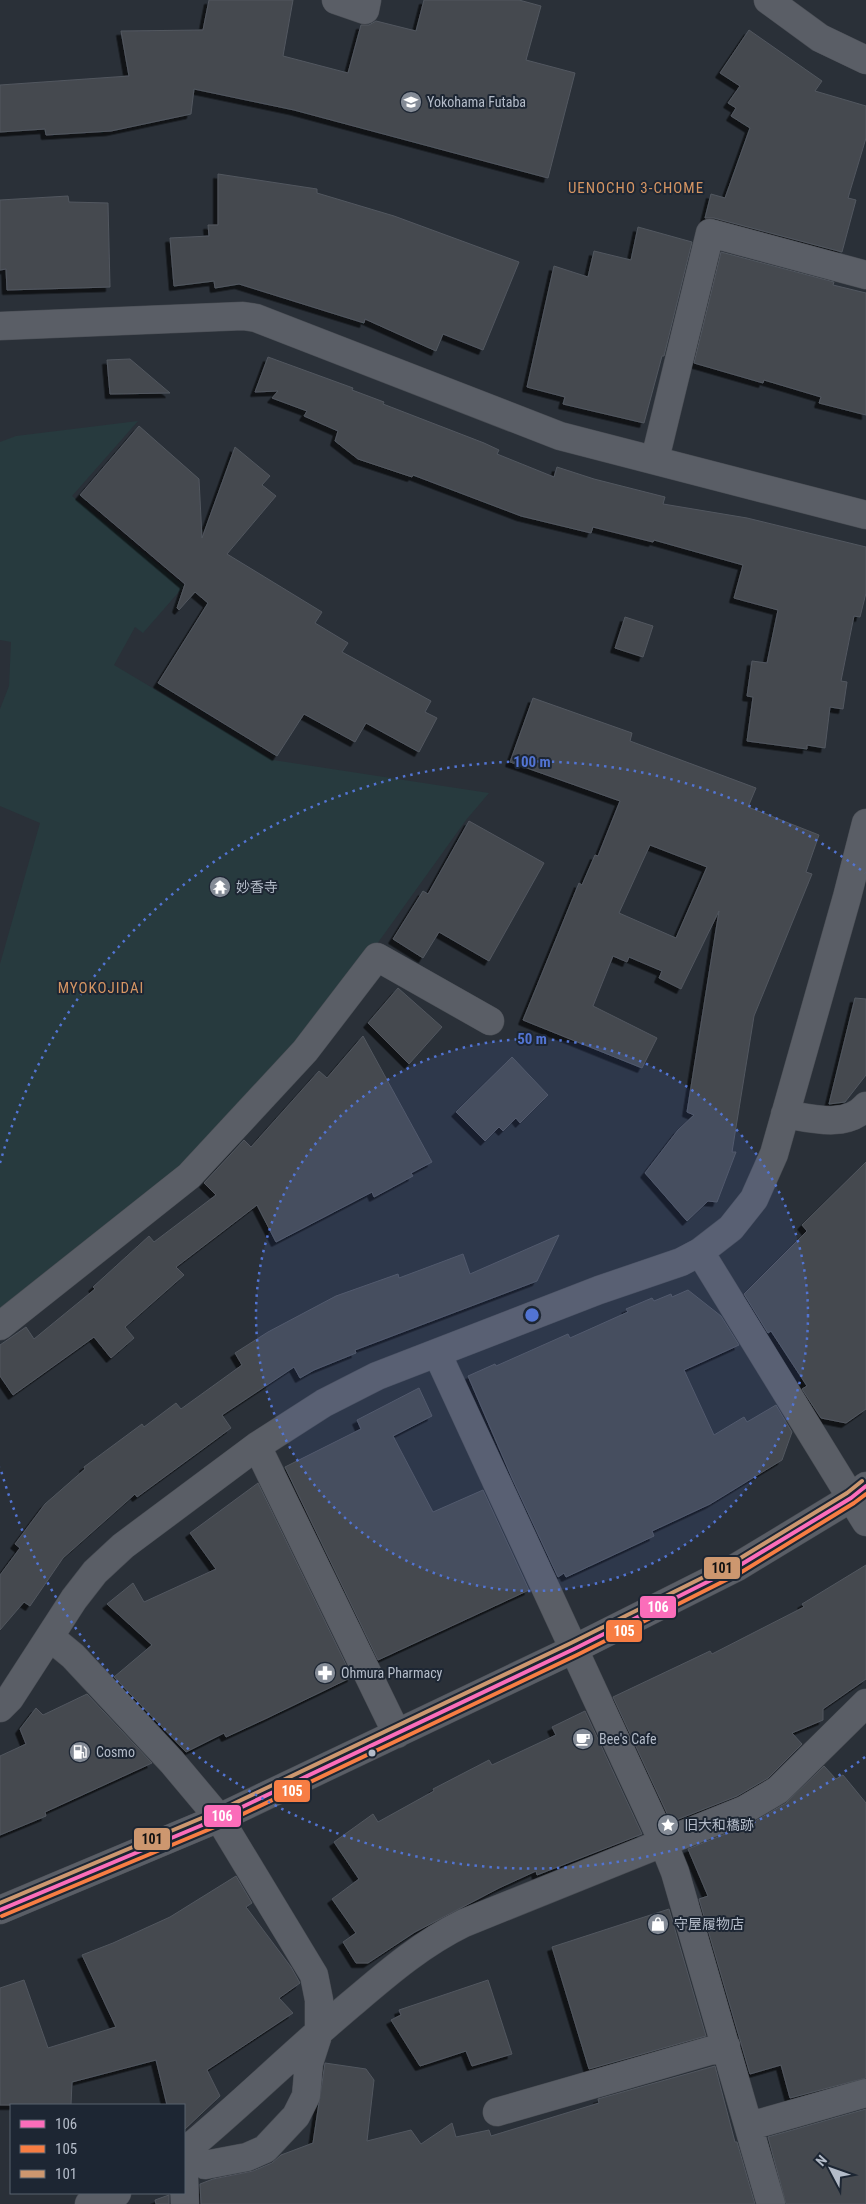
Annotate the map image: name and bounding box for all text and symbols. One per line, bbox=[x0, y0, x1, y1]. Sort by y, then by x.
school or university icon: Yokohama Futaba bbox=[399, 90, 423, 114]
place label: Yokohama Futaba bbox=[427, 94, 526, 110]
district label: UENOCHO 3-CHOME bbox=[568, 179, 704, 197]
text: 100 m bbox=[513, 753, 551, 771]
temple icon: 妙香寺 bbox=[208, 875, 232, 899]
place label: 妙香寺 bbox=[236, 879, 278, 895]
district label: MYOKOJIDAI bbox=[58, 979, 144, 997]
text: 50 m bbox=[517, 1030, 547, 1048]
centre of rings bbox=[523, 1306, 541, 1324]
line badge: 101 bbox=[703, 1556, 741, 1580]
text: 101 bbox=[711, 1560, 733, 1576]
line badge: 106 bbox=[639, 1595, 677, 1619]
text: 106 bbox=[647, 1599, 669, 1615]
line badge: 105 bbox=[605, 1619, 643, 1643]
text: 105 bbox=[613, 1623, 635, 1639]
pharmacy icon: Ohmura Pharmacy bbox=[313, 1661, 337, 1685]
place label: Ohmura Pharmacy bbox=[341, 1665, 443, 1681]
cafe icon: Bee's Cafe bbox=[571, 1727, 595, 1751]
place label: Bee's Cafe bbox=[599, 1731, 657, 1747]
fuel station icon: Cosmo bbox=[68, 1740, 92, 1764]
place label: Cosmo bbox=[96, 1744, 135, 1760]
unlabelled marker bbox=[367, 1748, 377, 1758]
line badge: 105 bbox=[273, 1779, 311, 1803]
text: 105 bbox=[281, 1783, 303, 1799]
line badge: 106 bbox=[203, 1804, 242, 1828]
text: 106 bbox=[211, 1808, 233, 1824]
place icon: 旧大和橋跡 bbox=[656, 1813, 680, 1837]
place label: 旧大和橋跡 bbox=[684, 1817, 754, 1833]
line badge: 101 bbox=[133, 1827, 171, 1851]
text: 101 bbox=[141, 1831, 163, 1847]
shop icon: 守屋履物店 bbox=[646, 1912, 670, 1936]
place label: 守屋履物店 bbox=[674, 1916, 744, 1932]
legend bbox=[10, 2104, 185, 2194]
text: 106 bbox=[55, 2115, 77, 2133]
text: 105 bbox=[55, 2140, 77, 2158]
north arrow bbox=[806, 2144, 856, 2194]
text: N bbox=[812, 2152, 830, 2169]
text: 101 bbox=[55, 2165, 77, 2183]

